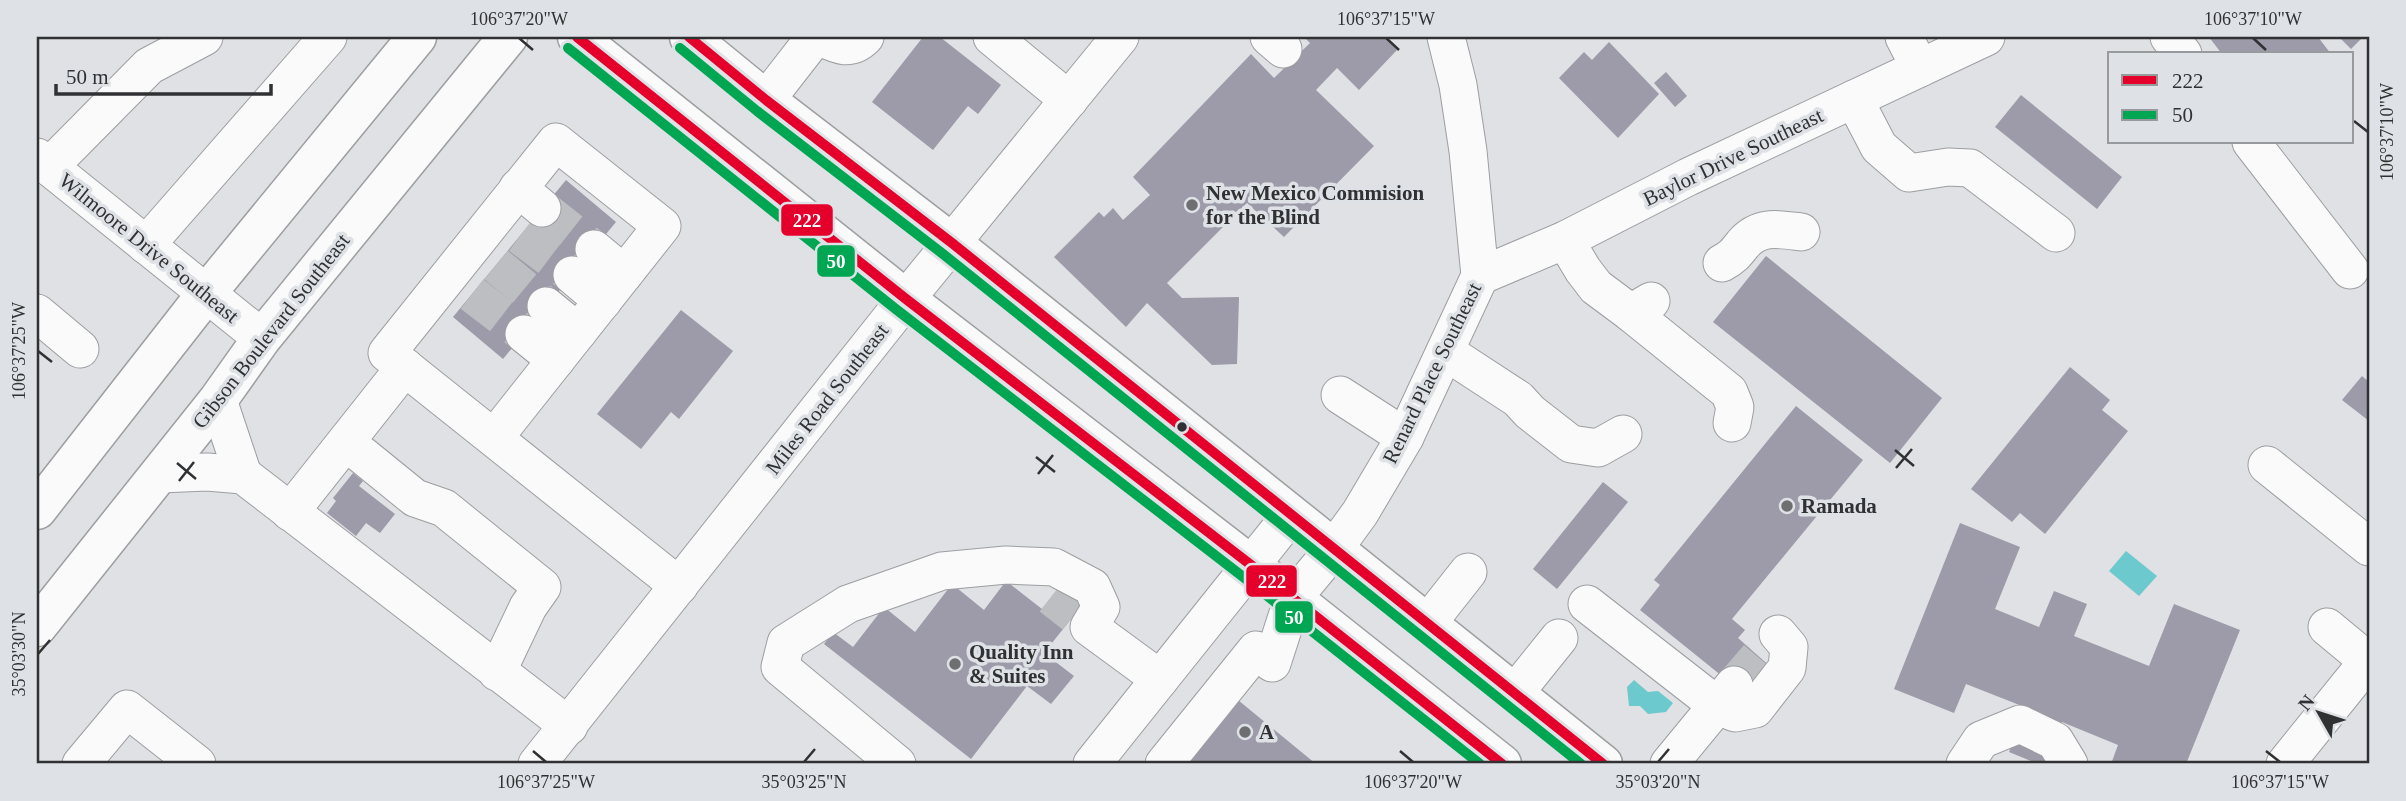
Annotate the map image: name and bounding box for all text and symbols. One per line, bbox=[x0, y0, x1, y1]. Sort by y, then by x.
text: 106°37'20"W bbox=[470, 9, 568, 29]
text: 106°37'15"W bbox=[1337, 9, 1435, 29]
text: 106°37'10"W bbox=[2204, 9, 2302, 29]
scale bar bbox=[56, 52, 271, 96]
legend bbox=[2108, 52, 2354, 144]
text: 50 m bbox=[66, 65, 109, 89]
text: 222 bbox=[2172, 69, 2204, 93]
text: 106°37'10"W bbox=[2377, 83, 2397, 181]
street label: Baylor Drive Southeast bbox=[1639, 103, 1827, 211]
text: 50 bbox=[2172, 103, 2193, 127]
street label: Wilmoore Drive Southeast bbox=[54, 168, 244, 328]
place label: New Mexico Commision for the Blind bbox=[1206, 181, 1424, 229]
marker: New Mexico Commision for the Blind bbox=[1184, 197, 1200, 213]
line badge: 222 bbox=[780, 203, 834, 237]
text: 222 bbox=[793, 210, 821, 231]
street label: Gibson Boulevard Southeast bbox=[188, 229, 355, 433]
line badge: 50 bbox=[816, 244, 856, 278]
text: 50 bbox=[827, 251, 846, 272]
street label: Renard Place Southeast bbox=[1378, 278, 1486, 467]
text: 106°37'25"W bbox=[9, 302, 29, 400]
street label: Miles Road Southeast bbox=[761, 319, 893, 479]
unlabelled marker bbox=[1175, 420, 1189, 434]
place label: Ramada bbox=[1801, 494, 1877, 518]
marker: Ramada bbox=[1779, 498, 1795, 514]
line badge: 222 bbox=[1245, 564, 1298, 598]
text: 222 bbox=[1258, 571, 1286, 592]
line badge: 50 bbox=[1274, 600, 1314, 634]
text: 50 bbox=[1285, 607, 1304, 628]
text: 35°03'30"N bbox=[9, 612, 29, 696]
place label: Quality Inn & Suites bbox=[969, 640, 1074, 688]
marker: Quality Inn & Suites bbox=[947, 656, 963, 672]
north arrow bbox=[2284, 678, 2354, 748]
text: N bbox=[2294, 690, 2319, 715]
place label: A bbox=[1259, 720, 1275, 744]
marker: A bbox=[1237, 724, 1253, 740]
text: 106°37'25"W bbox=[497, 772, 595, 792]
text: 35°03'25"N bbox=[762, 772, 846, 792]
text: 106°37'20"W bbox=[1364, 772, 1462, 792]
text: 35°03'20"N bbox=[1616, 772, 1700, 792]
text: 106°37'15"W bbox=[2231, 772, 2329, 792]

